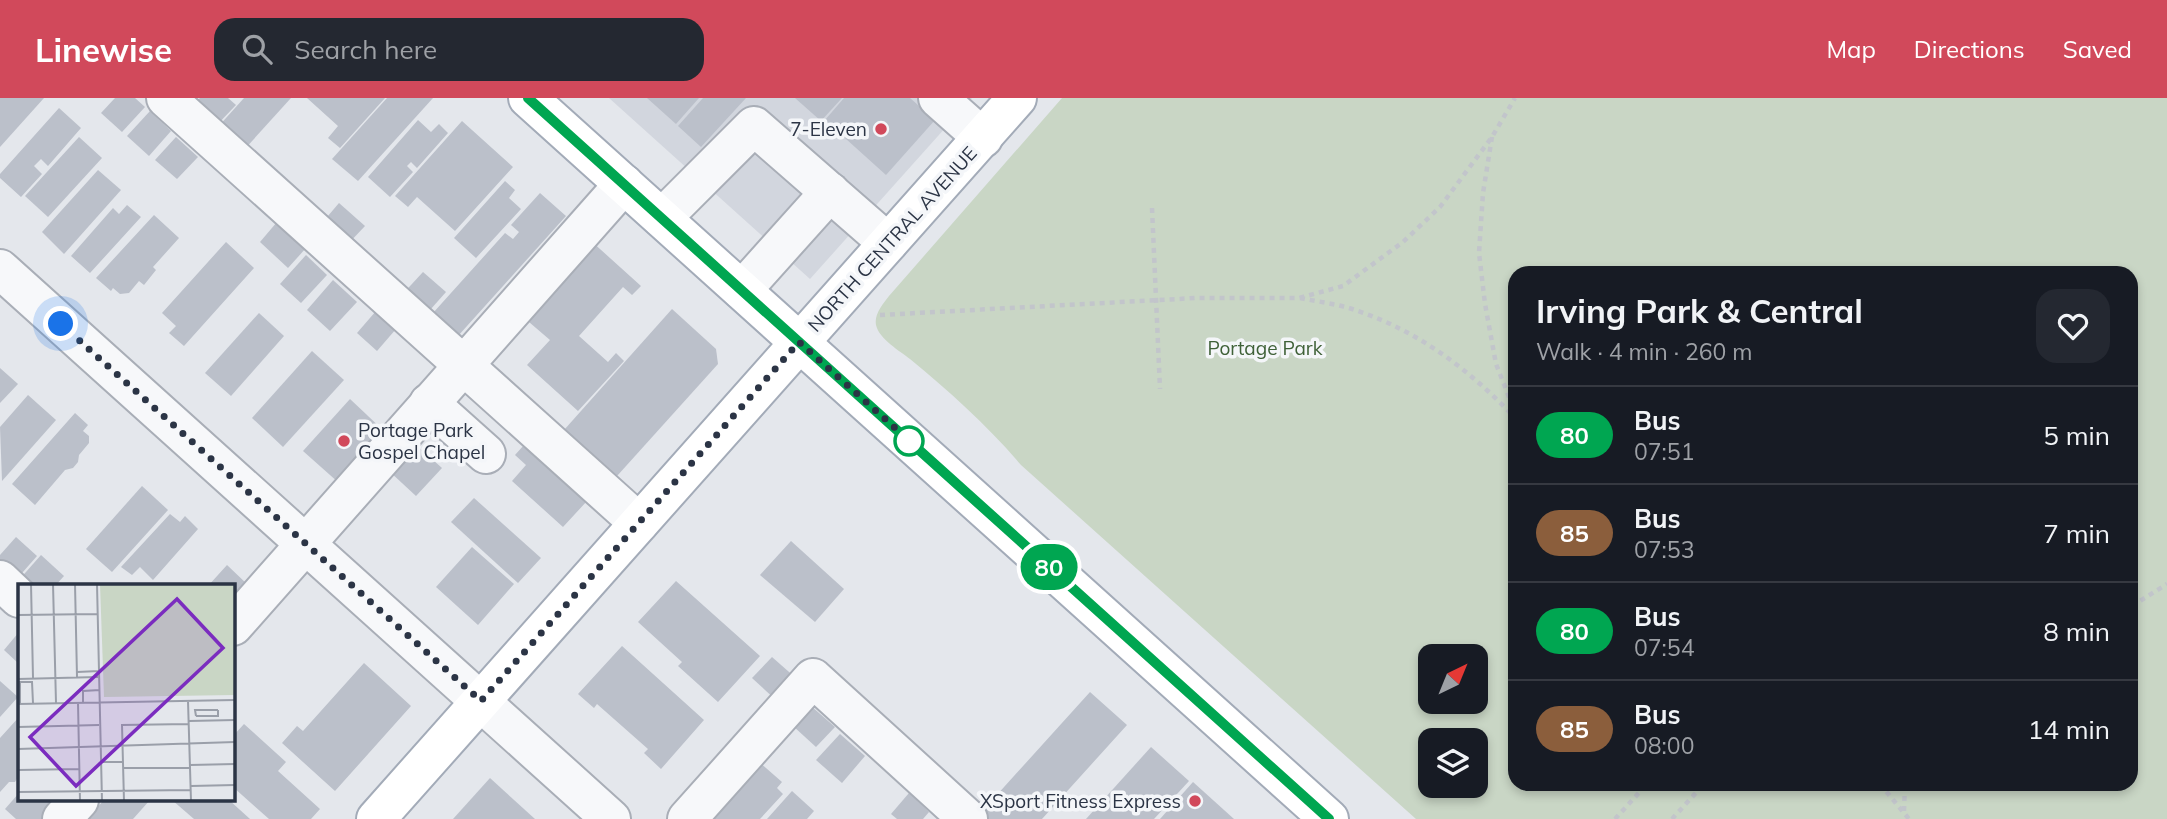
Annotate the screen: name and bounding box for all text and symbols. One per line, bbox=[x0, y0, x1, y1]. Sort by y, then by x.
search box bbox=[214, 18, 704, 81]
text: Linewise bbox=[35, 29, 172, 70]
icon: search bbox=[238, 30, 276, 68]
text: Search here bbox=[294, 33, 437, 66]
text: Map bbox=[1826, 34, 1876, 64]
text: Directions bbox=[1914, 34, 2025, 64]
text: Saved bbox=[2063, 34, 2132, 64]
place label: 7-Eleven bbox=[790, 117, 867, 141]
marker: 7-Eleven bbox=[873, 121, 889, 137]
street label: NORTH CENTRAL AVENUE bbox=[802, 141, 982, 337]
button: heart bbox=[2036, 289, 2110, 363]
text: Irving Park & Central bbox=[1536, 290, 1863, 331]
your location bbox=[43, 306, 78, 341]
park label: Portage Park bbox=[1208, 336, 1323, 360]
text: Walk · 4 min · 260 m bbox=[1536, 337, 1753, 366]
text: Bus bbox=[1634, 404, 1680, 437]
place label: Portage Park Gospel Chapel bbox=[358, 418, 485, 464]
text: 5 min bbox=[2043, 419, 2110, 452]
text: 80 bbox=[1560, 420, 1589, 450]
unlabelled marker bbox=[894, 426, 924, 456]
marker: Portage Park Gospel Chapel bbox=[336, 433, 352, 449]
text: 07:51 bbox=[1634, 437, 1694, 466]
text: Bus bbox=[1634, 502, 1680, 535]
text: 7 min bbox=[2043, 517, 2110, 550]
text: 85 bbox=[1560, 518, 1589, 548]
text: 07:53 bbox=[1634, 535, 1694, 564]
line badge: 80 bbox=[1018, 544, 1080, 590]
text: 80 bbox=[1035, 552, 1063, 582]
inset map bbox=[18, 584, 234, 802]
text: Bus bbox=[1634, 600, 1680, 633]
text: 8 min bbox=[2043, 615, 2110, 648]
text: 80 bbox=[1560, 616, 1589, 646]
text: 07:54 bbox=[1634, 633, 1694, 662]
north arrow bbox=[1418, 644, 1488, 714]
map controls bbox=[1418, 644, 1488, 798]
text: Bus bbox=[1634, 698, 1680, 731]
text: 14 min bbox=[2028, 713, 2110, 746]
text: 85 bbox=[1560, 714, 1589, 744]
button: layers bbox=[1418, 728, 1488, 798]
text: 08:00 bbox=[1634, 731, 1694, 760]
place label: XSport Fitness Express bbox=[980, 789, 1181, 813]
marker: XSport Fitness Express bbox=[1187, 793, 1203, 809]

